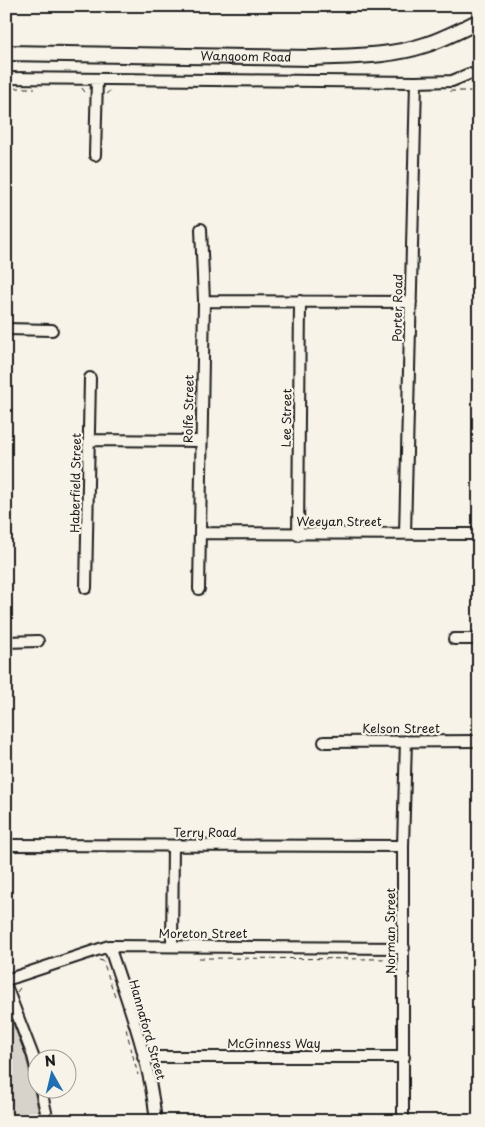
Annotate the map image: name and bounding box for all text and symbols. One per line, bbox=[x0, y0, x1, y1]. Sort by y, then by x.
street label: Wangoom Road bbox=[200, 46, 291, 66]
street label: Porter Road bbox=[387, 274, 407, 342]
street label: Rolfe Street bbox=[178, 375, 198, 443]
street label: Lee Street bbox=[276, 388, 296, 448]
street label: Haberfield Street bbox=[65, 433, 85, 533]
street label: Weeyan Street bbox=[296, 512, 382, 530]
street label: Kelson Street bbox=[362, 719, 440, 737]
street label: Terry Road bbox=[173, 823, 237, 841]
street label: Norman Street bbox=[381, 888, 399, 974]
street label: Moreton Street bbox=[159, 924, 247, 942]
street label: Hannaford Street bbox=[125, 978, 171, 1082]
street label: McGinness Way bbox=[227, 1034, 321, 1052]
text: N bbox=[43, 1049, 57, 1072]
north arrow bbox=[28, 1050, 78, 1100]

